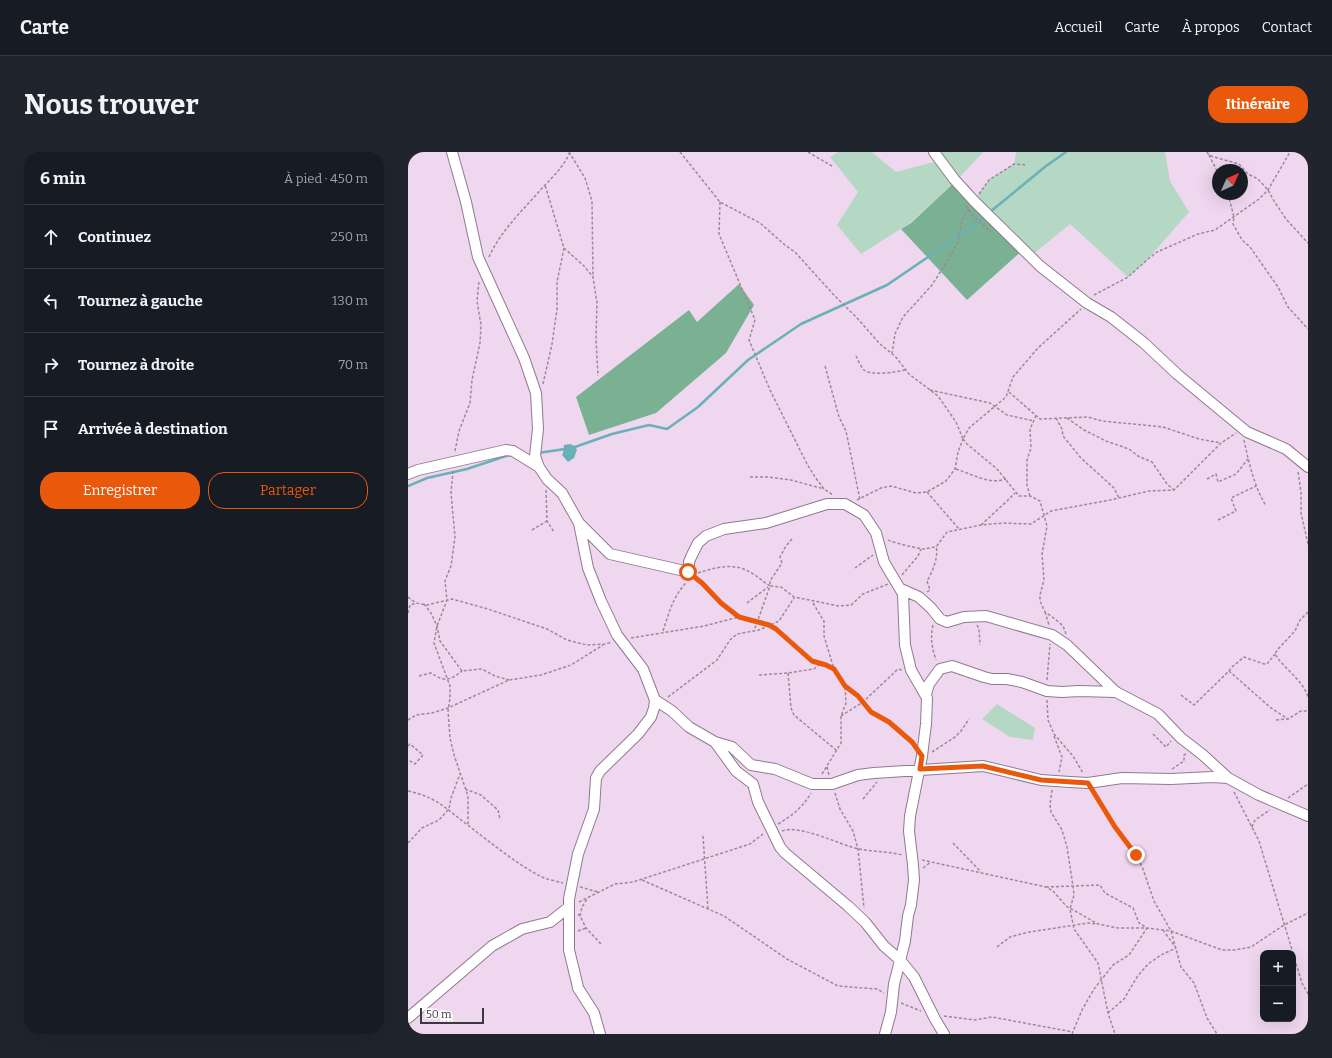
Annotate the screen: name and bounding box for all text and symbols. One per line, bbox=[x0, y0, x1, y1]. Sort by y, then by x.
text: Carte bbox=[20, 16, 69, 39]
text: Accueil bbox=[1055, 19, 1103, 36]
text: Carte bbox=[1125, 19, 1160, 36]
text: À propos bbox=[1182, 19, 1240, 36]
text: Contact bbox=[1262, 19, 1312, 36]
button: Itinéraire bbox=[1208, 86, 1308, 123]
text: Nous trouver bbox=[24, 88, 199, 121]
north arrow bbox=[1212, 164, 1248, 200]
text: 6 min bbox=[40, 168, 86, 189]
text: À pied · 450 m bbox=[284, 171, 368, 186]
icon: ahead bbox=[40, 226, 62, 248]
text: Continuez bbox=[78, 228, 151, 246]
text: 250 m bbox=[331, 229, 368, 244]
icon: left bbox=[40, 290, 62, 312]
text: Tournez à gauche bbox=[78, 292, 203, 310]
text: 130 m bbox=[332, 293, 368, 308]
icon: right bbox=[40, 354, 62, 376]
text: Tournez à droite bbox=[78, 356, 194, 374]
text: 70 m bbox=[338, 357, 368, 372]
icon: arrive bbox=[40, 418, 62, 440]
text: Arrivée à destination bbox=[78, 420, 228, 438]
button: Enregistrer bbox=[40, 472, 200, 509]
button: Partager bbox=[208, 472, 368, 509]
route start bbox=[679, 563, 697, 581]
route end bbox=[1127, 846, 1145, 864]
map controls bbox=[1260, 950, 1296, 1022]
button: + bbox=[1260, 950, 1296, 986]
button: − bbox=[1260, 986, 1296, 1022]
scale bar bbox=[420, 1006, 484, 1025]
text: 50 m bbox=[426, 1008, 452, 1021]

